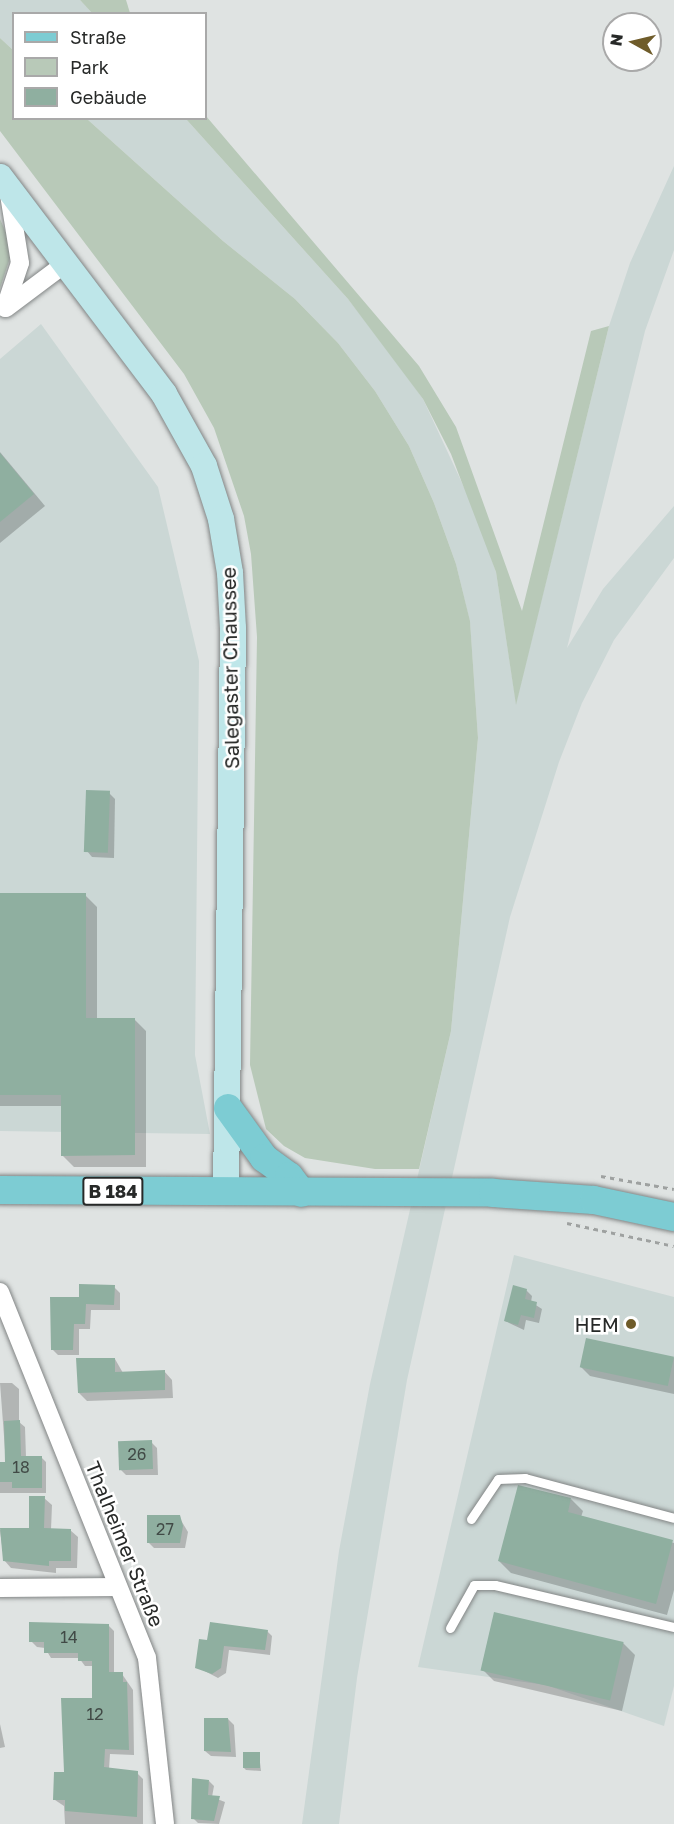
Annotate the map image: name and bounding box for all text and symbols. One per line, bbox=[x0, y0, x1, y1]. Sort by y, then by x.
legend bbox=[12, 12, 207, 120]
north arrow bbox=[602, 12, 662, 72]
text: Straße bbox=[70, 26, 126, 48]
text: N bbox=[605, 32, 627, 47]
text: Park bbox=[70, 56, 109, 78]
text: Gebäude bbox=[70, 86, 147, 108]
street label: Salegaster Chaussee bbox=[216, 567, 244, 769]
road number: B 184 bbox=[82, 1176, 144, 1206]
place label: HEM bbox=[574, 1312, 619, 1336]
marker: HEM bbox=[624, 1317, 638, 1331]
house number: 26 bbox=[128, 1444, 146, 1464]
house number: 18 bbox=[12, 1457, 30, 1477]
street label: Thalheimer Straße bbox=[81, 1458, 169, 1630]
house number: 27 bbox=[156, 1519, 174, 1539]
house number: 14 bbox=[60, 1627, 78, 1647]
house number: 12 bbox=[86, 1704, 104, 1724]

